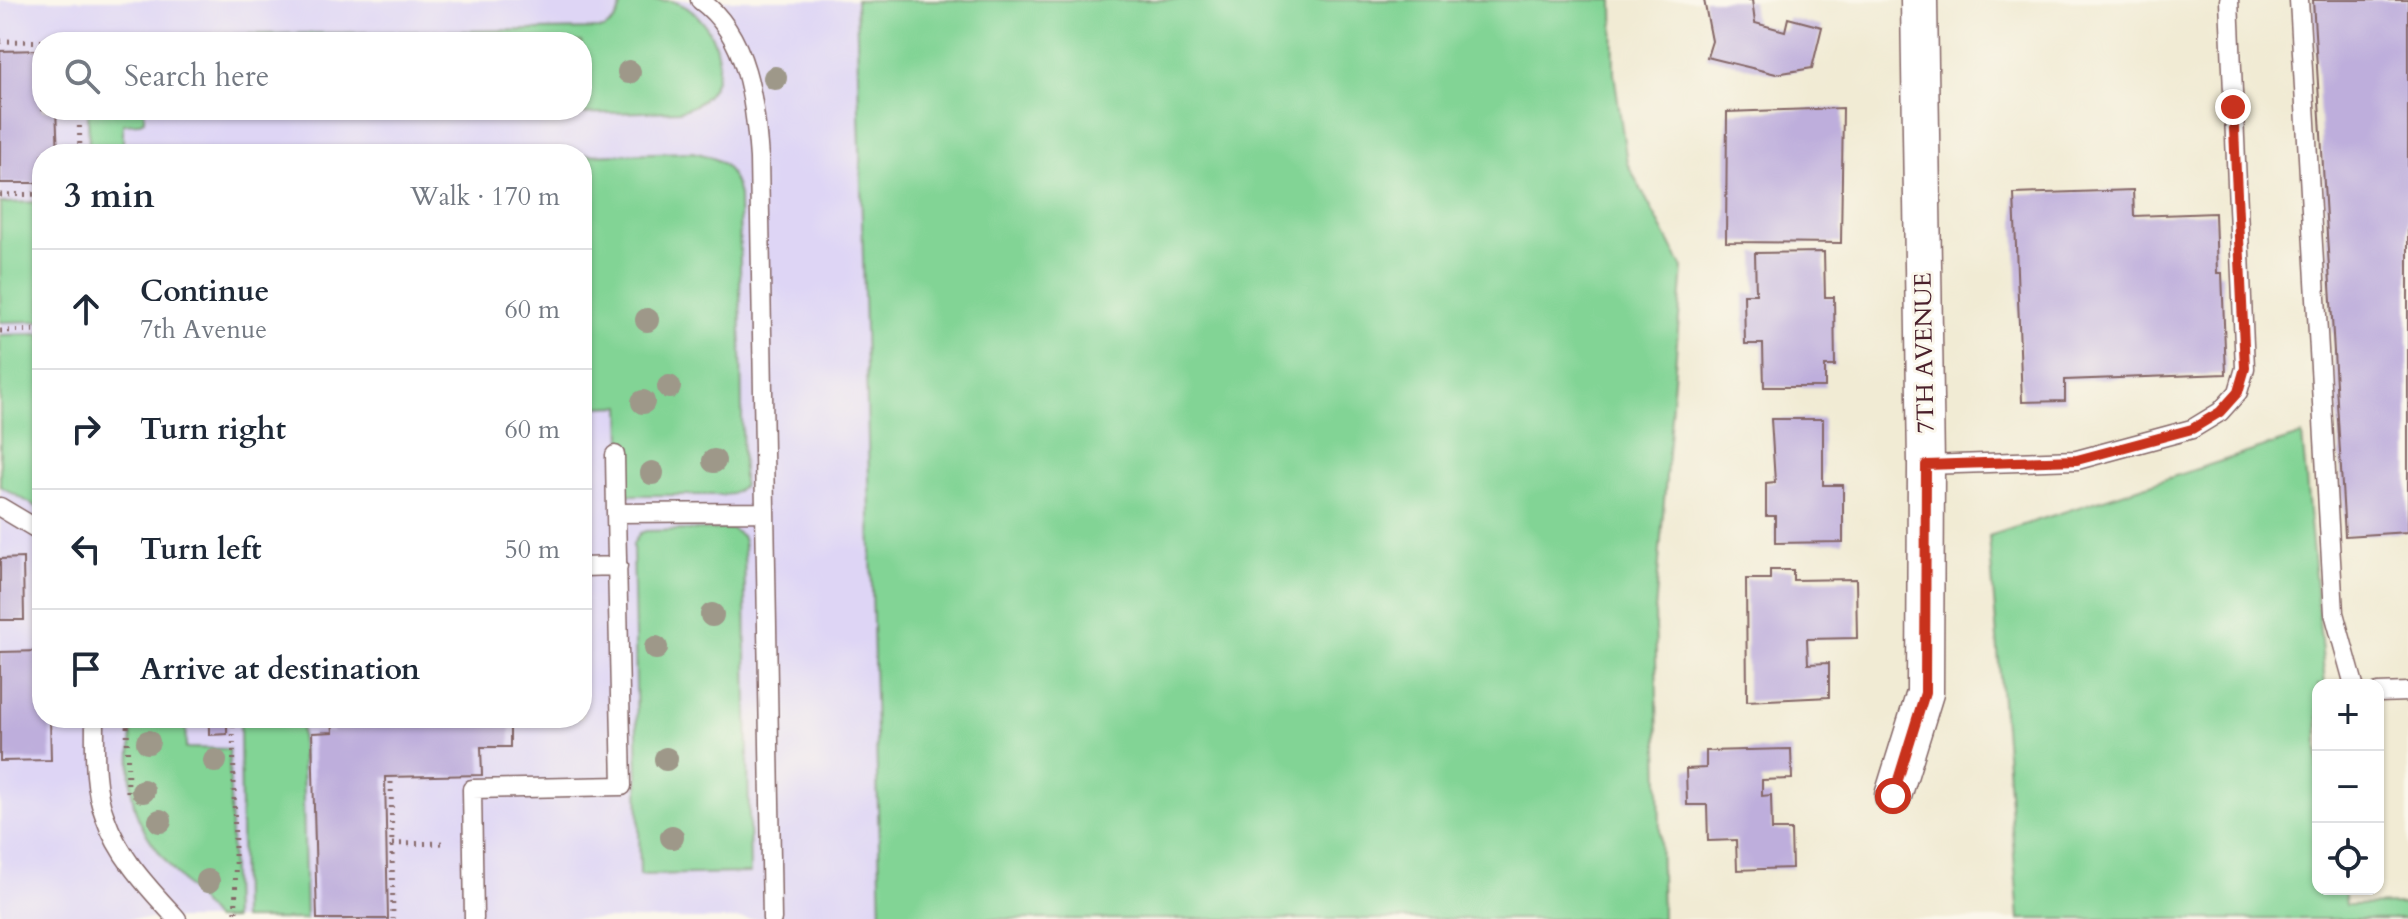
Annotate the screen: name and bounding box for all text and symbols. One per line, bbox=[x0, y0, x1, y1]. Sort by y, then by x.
search box bbox=[32, 32, 592, 120]
icon: search bbox=[60, 54, 104, 98]
text: Search here bbox=[124, 56, 269, 97]
route end bbox=[2215, 89, 2251, 125]
text: 3 min bbox=[64, 173, 155, 219]
text: Walk · 170 m bbox=[410, 179, 560, 214]
text: Continue bbox=[140, 271, 269, 312]
street label: 7TH AVENUE bbox=[1907, 272, 1942, 434]
icon: ahead bbox=[64, 287, 108, 331]
text: 60 m bbox=[504, 292, 560, 327]
text: 7th Avenue bbox=[140, 312, 267, 347]
icon: right bbox=[64, 407, 108, 451]
text: Turn right bbox=[140, 409, 286, 450]
text: 60 m bbox=[504, 412, 560, 447]
icon: left bbox=[64, 527, 108, 571]
text: Turn left bbox=[140, 529, 262, 570]
text: 50 m bbox=[504, 532, 560, 567]
icon: arrive bbox=[64, 647, 108, 691]
text: Arrive at destination bbox=[140, 649, 420, 690]
map controls bbox=[2312, 679, 2384, 895]
button: + bbox=[2312, 679, 2384, 751]
button: − bbox=[2312, 751, 2384, 823]
route start bbox=[1875, 778, 1911, 814]
button: locate bbox=[2312, 823, 2384, 895]

